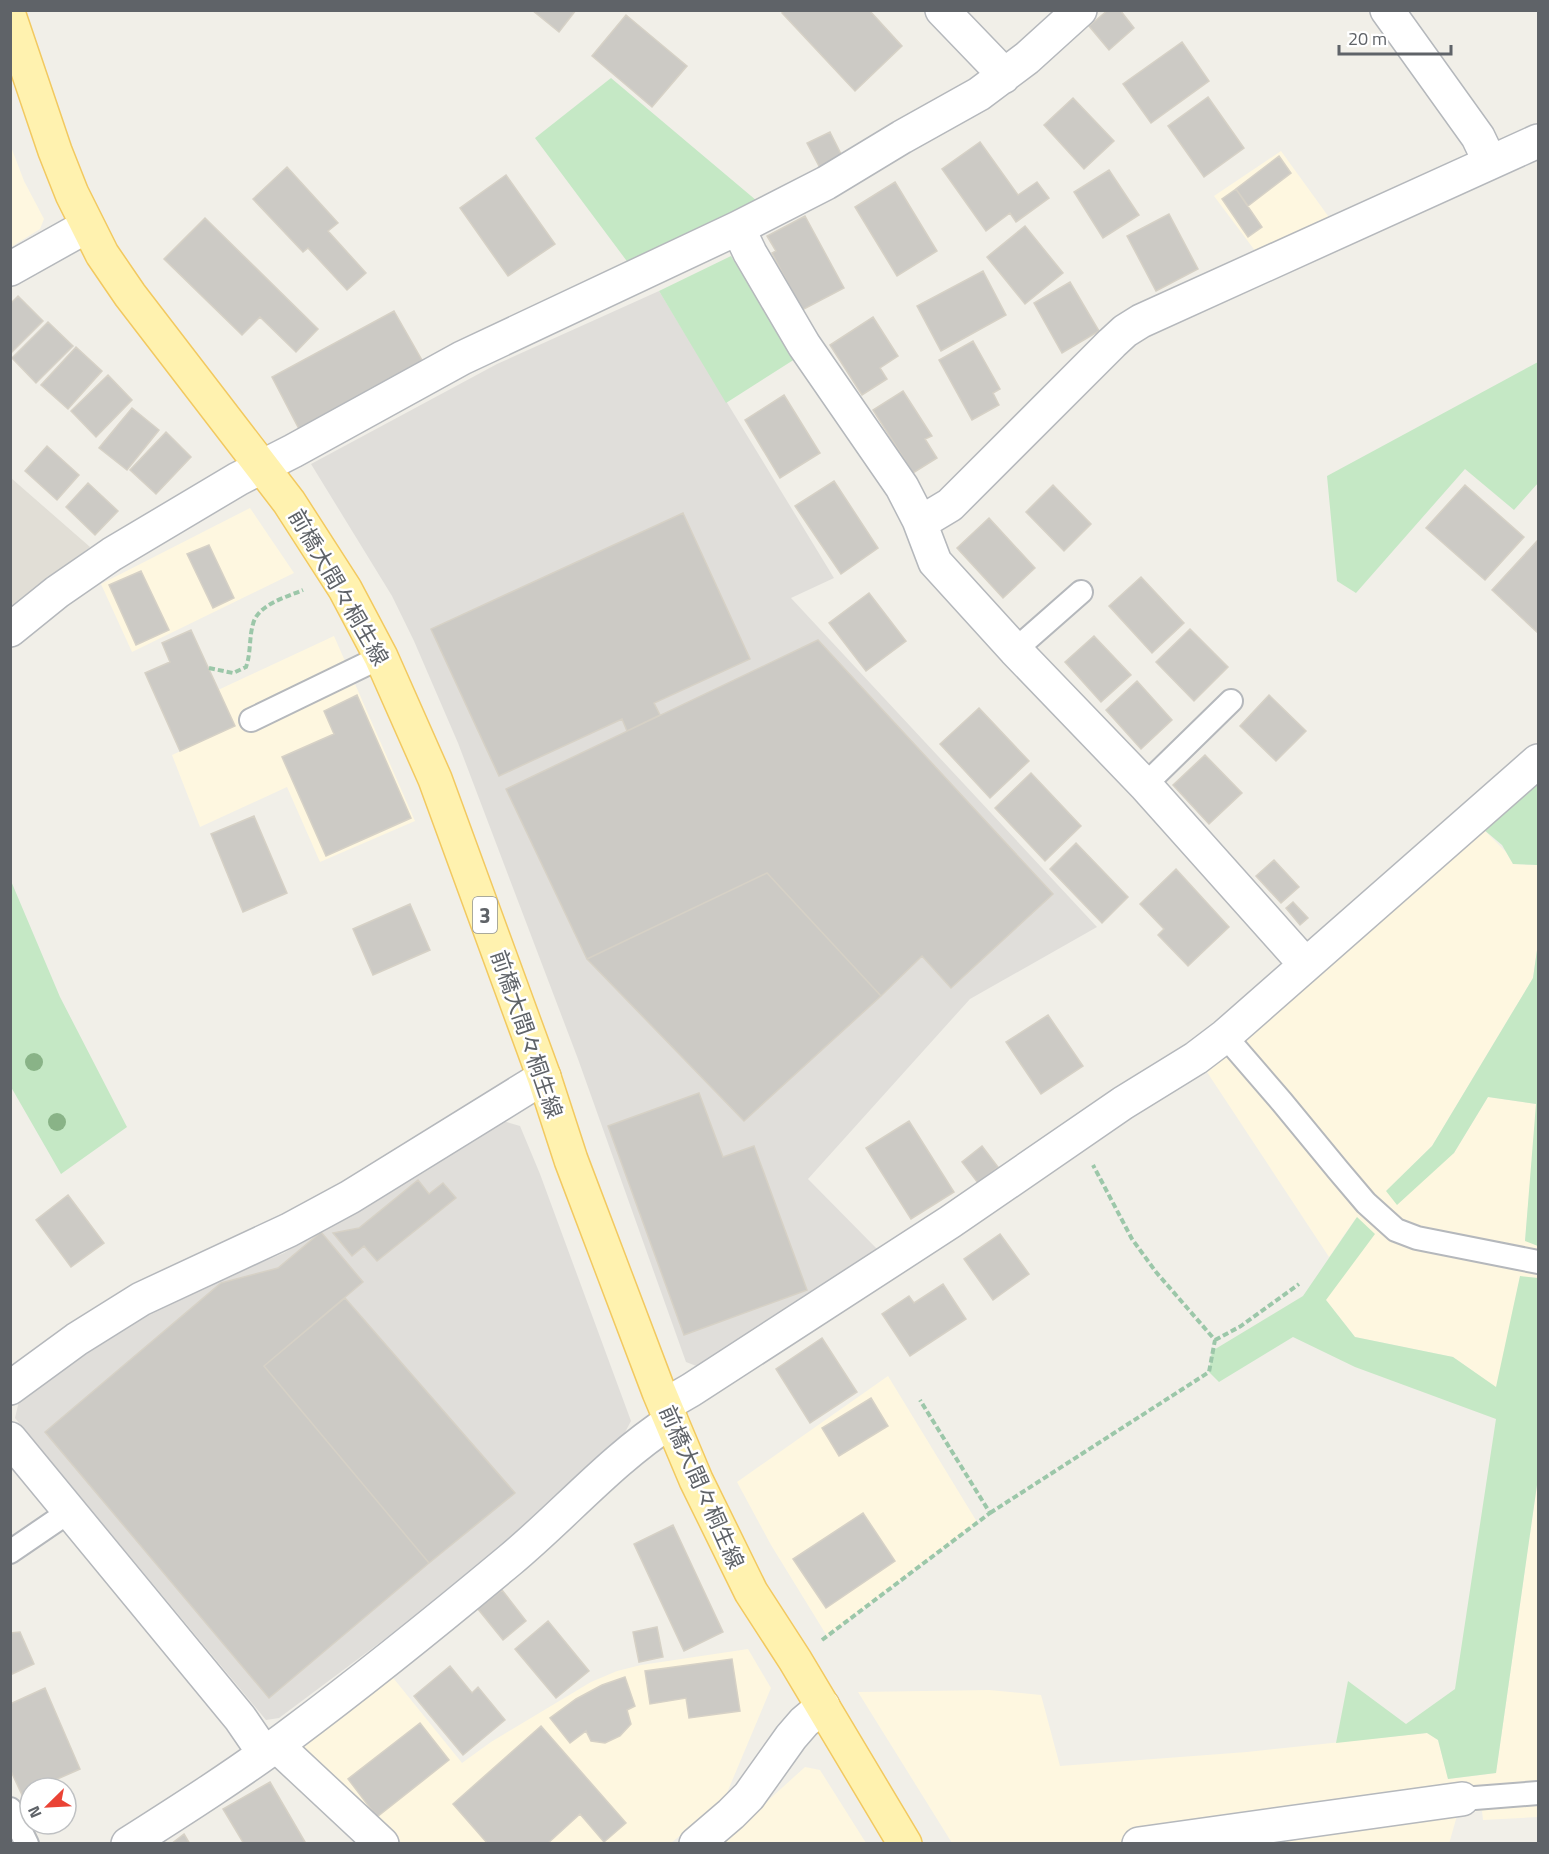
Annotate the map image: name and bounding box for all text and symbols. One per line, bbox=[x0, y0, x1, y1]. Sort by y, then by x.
scale bar bbox=[1339, 18, 1452, 56]
text: 20 m bbox=[1348, 25, 1387, 52]
street label: 前橋大間々桐生線 bbox=[280, 502, 398, 672]
road number: 3 bbox=[473, 897, 497, 933]
street label: 前橋大間々桐生線 bbox=[482, 945, 572, 1123]
street label: 前橋大間々桐生線 bbox=[651, 1400, 753, 1574]
north arrow bbox=[18, 1776, 78, 1836]
text: N bbox=[21, 1802, 48, 1822]

